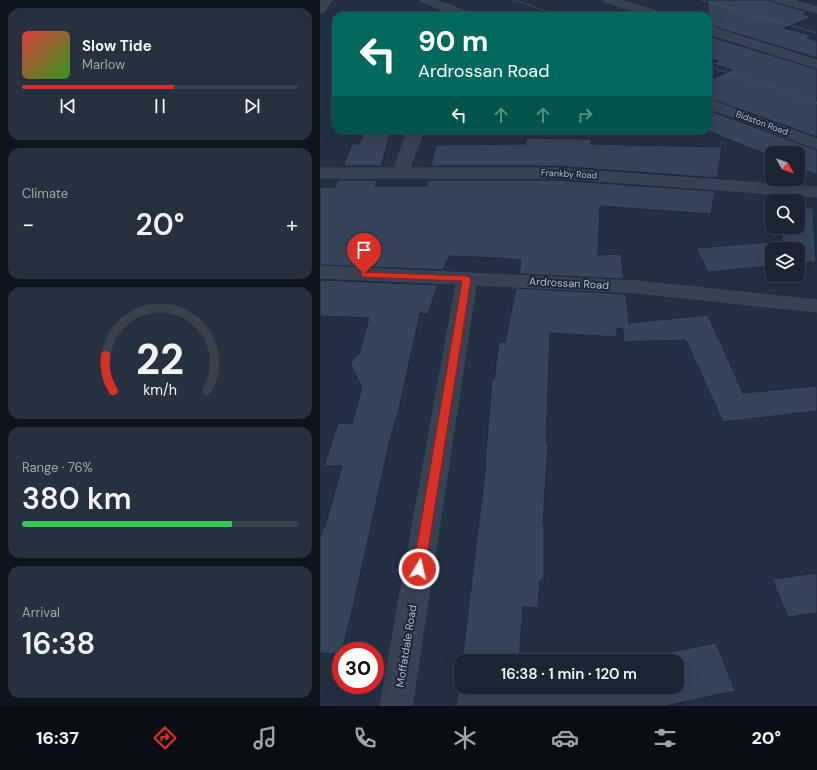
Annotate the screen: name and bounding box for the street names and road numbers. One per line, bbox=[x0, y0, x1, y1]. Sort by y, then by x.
street label: Bidston Road bbox=[734, 108, 790, 138]
street label: Frankby Road bbox=[541, 167, 598, 181]
street label: Ardrossan Road bbox=[529, 274, 610, 292]
street label: Moffatdale Road bbox=[393, 604, 419, 688]

